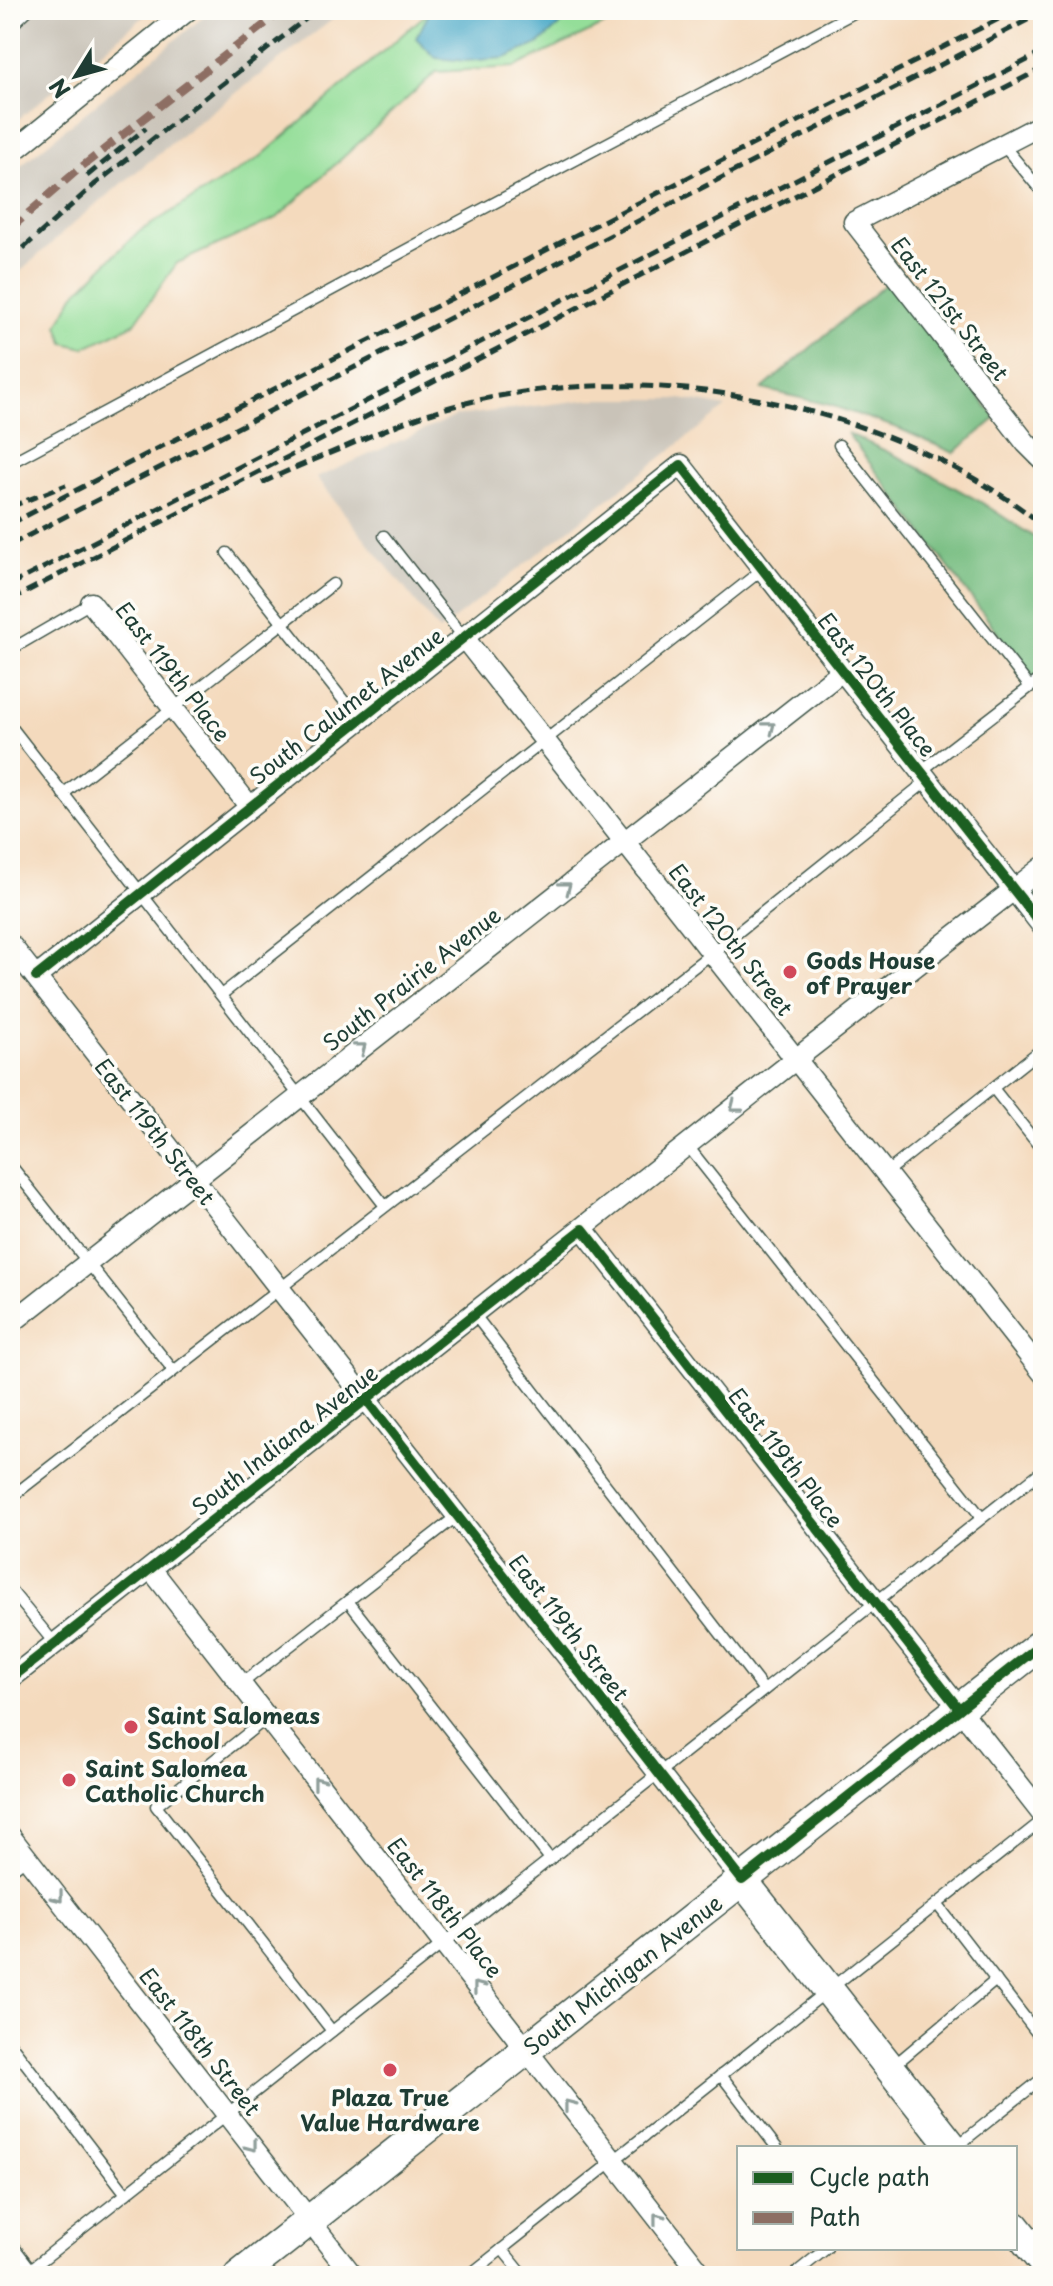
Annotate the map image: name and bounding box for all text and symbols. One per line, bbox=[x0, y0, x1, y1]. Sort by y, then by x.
north arrow bbox=[36, 36, 116, 116]
text: N bbox=[40, 72, 77, 106]
street label: East 121st Street bbox=[884, 229, 1018, 387]
street label: East 119th Place bbox=[109, 594, 239, 748]
street label: East 120th Place bbox=[811, 605, 945, 763]
street label: South Calumet Avenue bbox=[242, 619, 450, 791]
one-way arrow bbox=[761, 723, 776, 737]
street label: East 120th Street bbox=[662, 856, 802, 1022]
one-way arrow bbox=[557, 883, 572, 897]
street label: South Prairie Avenue bbox=[315, 898, 507, 1058]
place label: Gods House of Prayer bbox=[806, 943, 935, 1001]
marker: Gods House of Prayer bbox=[781, 963, 799, 981]
one-way arrow bbox=[352, 1043, 366, 1058]
street label: East 119th Street bbox=[88, 1050, 224, 1212]
one-way arrow bbox=[729, 1098, 744, 1112]
street label: South Indiana Avenue bbox=[184, 1356, 384, 1522]
street label: East 119th Place bbox=[722, 1380, 852, 1534]
street label: East 119th Street bbox=[502, 1546, 638, 1708]
place label: Saint Salomeas School bbox=[147, 1698, 320, 1756]
marker: Saint Salomeas School bbox=[122, 1718, 140, 1736]
place label: Saint Salomea Catholic Church bbox=[85, 1751, 265, 1809]
marker: Saint Salomea Catholic Church bbox=[60, 1771, 78, 1789]
one-way arrow bbox=[313, 1776, 327, 1791]
street label: East 118th Place bbox=[381, 1830, 511, 1984]
street label: South Michigan Avenue bbox=[515, 1886, 729, 2062]
one-way arrow bbox=[48, 1888, 63, 1902]
street label: East 118th Street bbox=[133, 1960, 269, 2122]
one-way arrow bbox=[473, 1981, 487, 1996]
marker: Plaza True Value Hardware bbox=[381, 2061, 399, 2079]
place label: Plaza True Value Hardware bbox=[300, 2080, 480, 2138]
one-way arrow bbox=[565, 2099, 579, 2114]
one-way arrow bbox=[243, 2138, 257, 2152]
legend bbox=[737, 2146, 1017, 2250]
text: Cycle path bbox=[809, 2158, 930, 2194]
text: Path bbox=[809, 2198, 861, 2234]
one-way arrow bbox=[653, 2212, 667, 2227]

